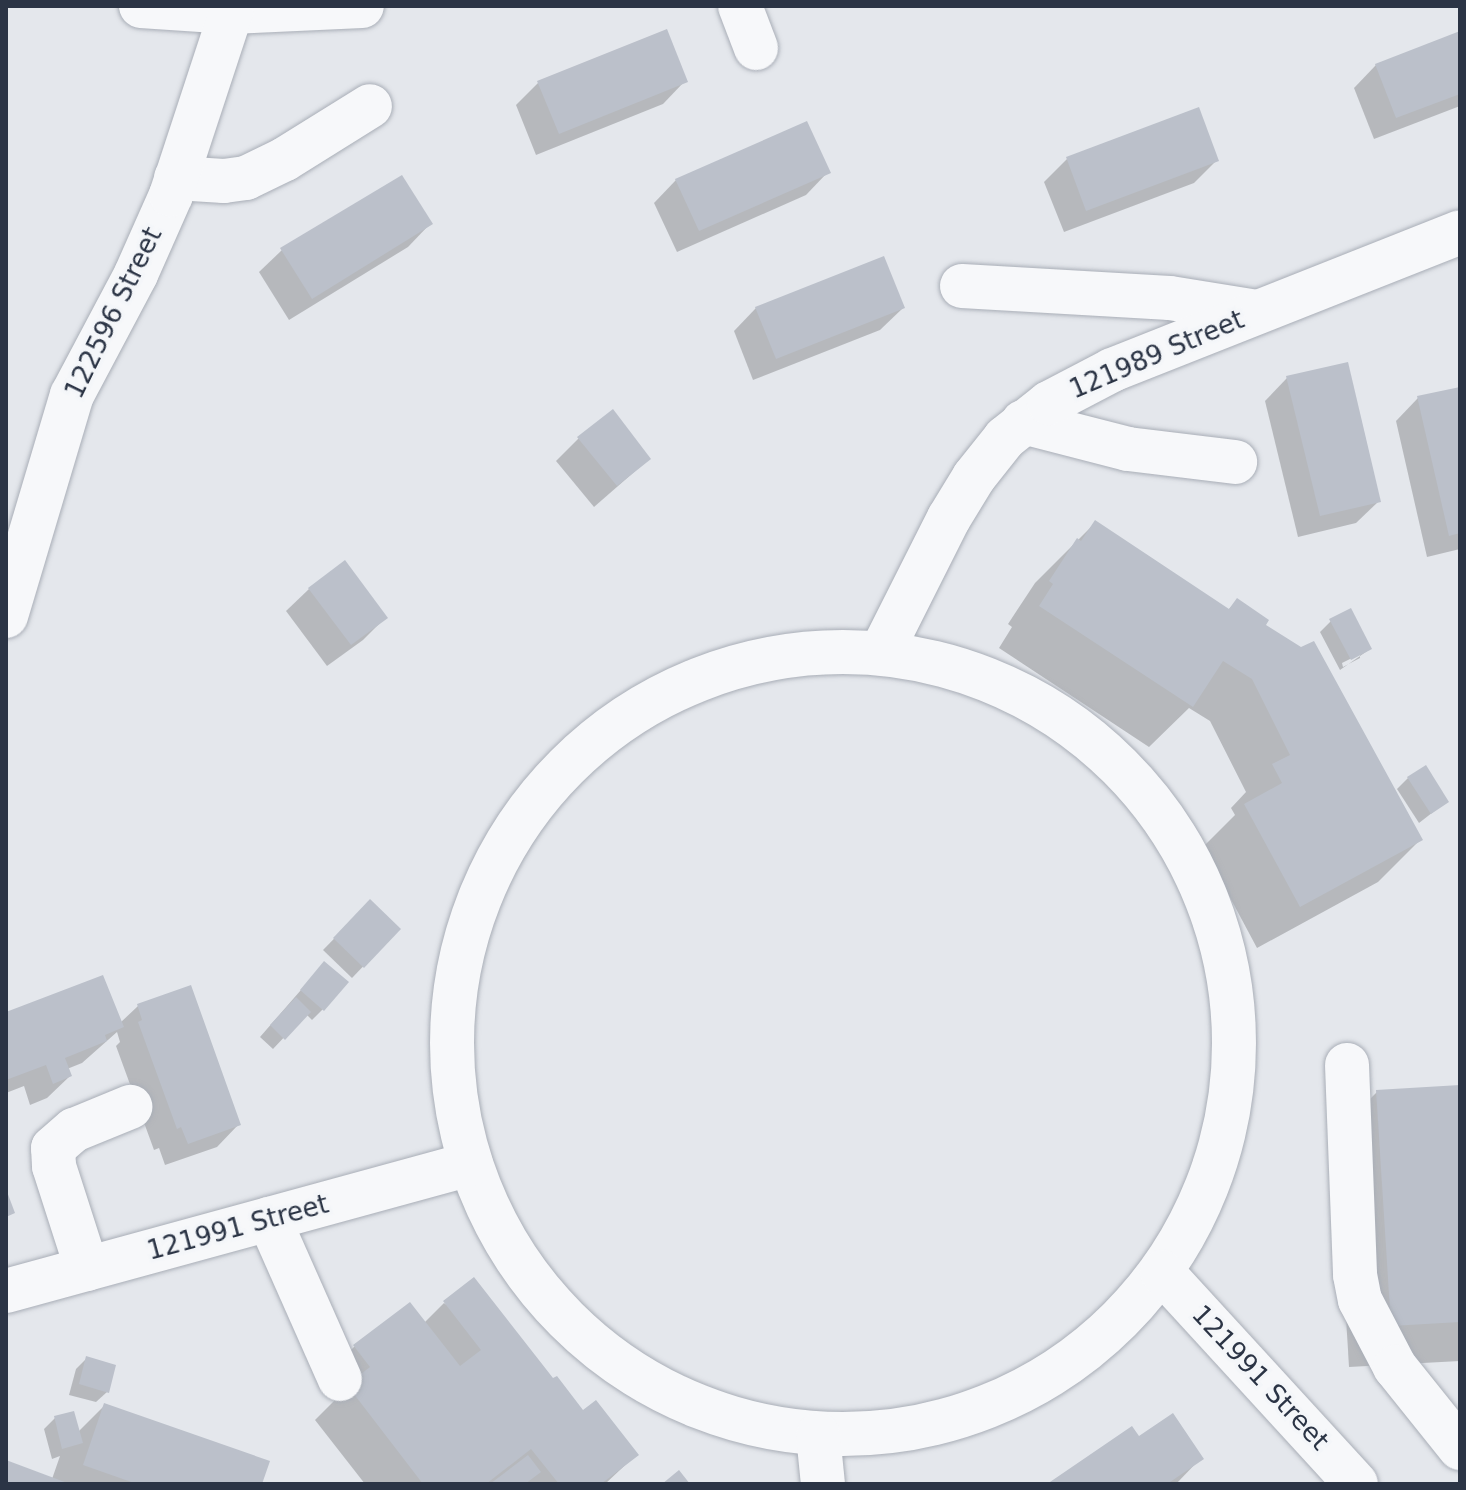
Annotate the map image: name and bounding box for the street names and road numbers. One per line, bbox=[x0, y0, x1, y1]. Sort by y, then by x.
street label: 122596 Street bbox=[59, 222, 169, 404]
street label: 121989 Street bbox=[1065, 304, 1249, 406]
street label: 121991 Street bbox=[144, 1189, 332, 1267]
street label: 121991 Street bbox=[1185, 1299, 1335, 1457]

